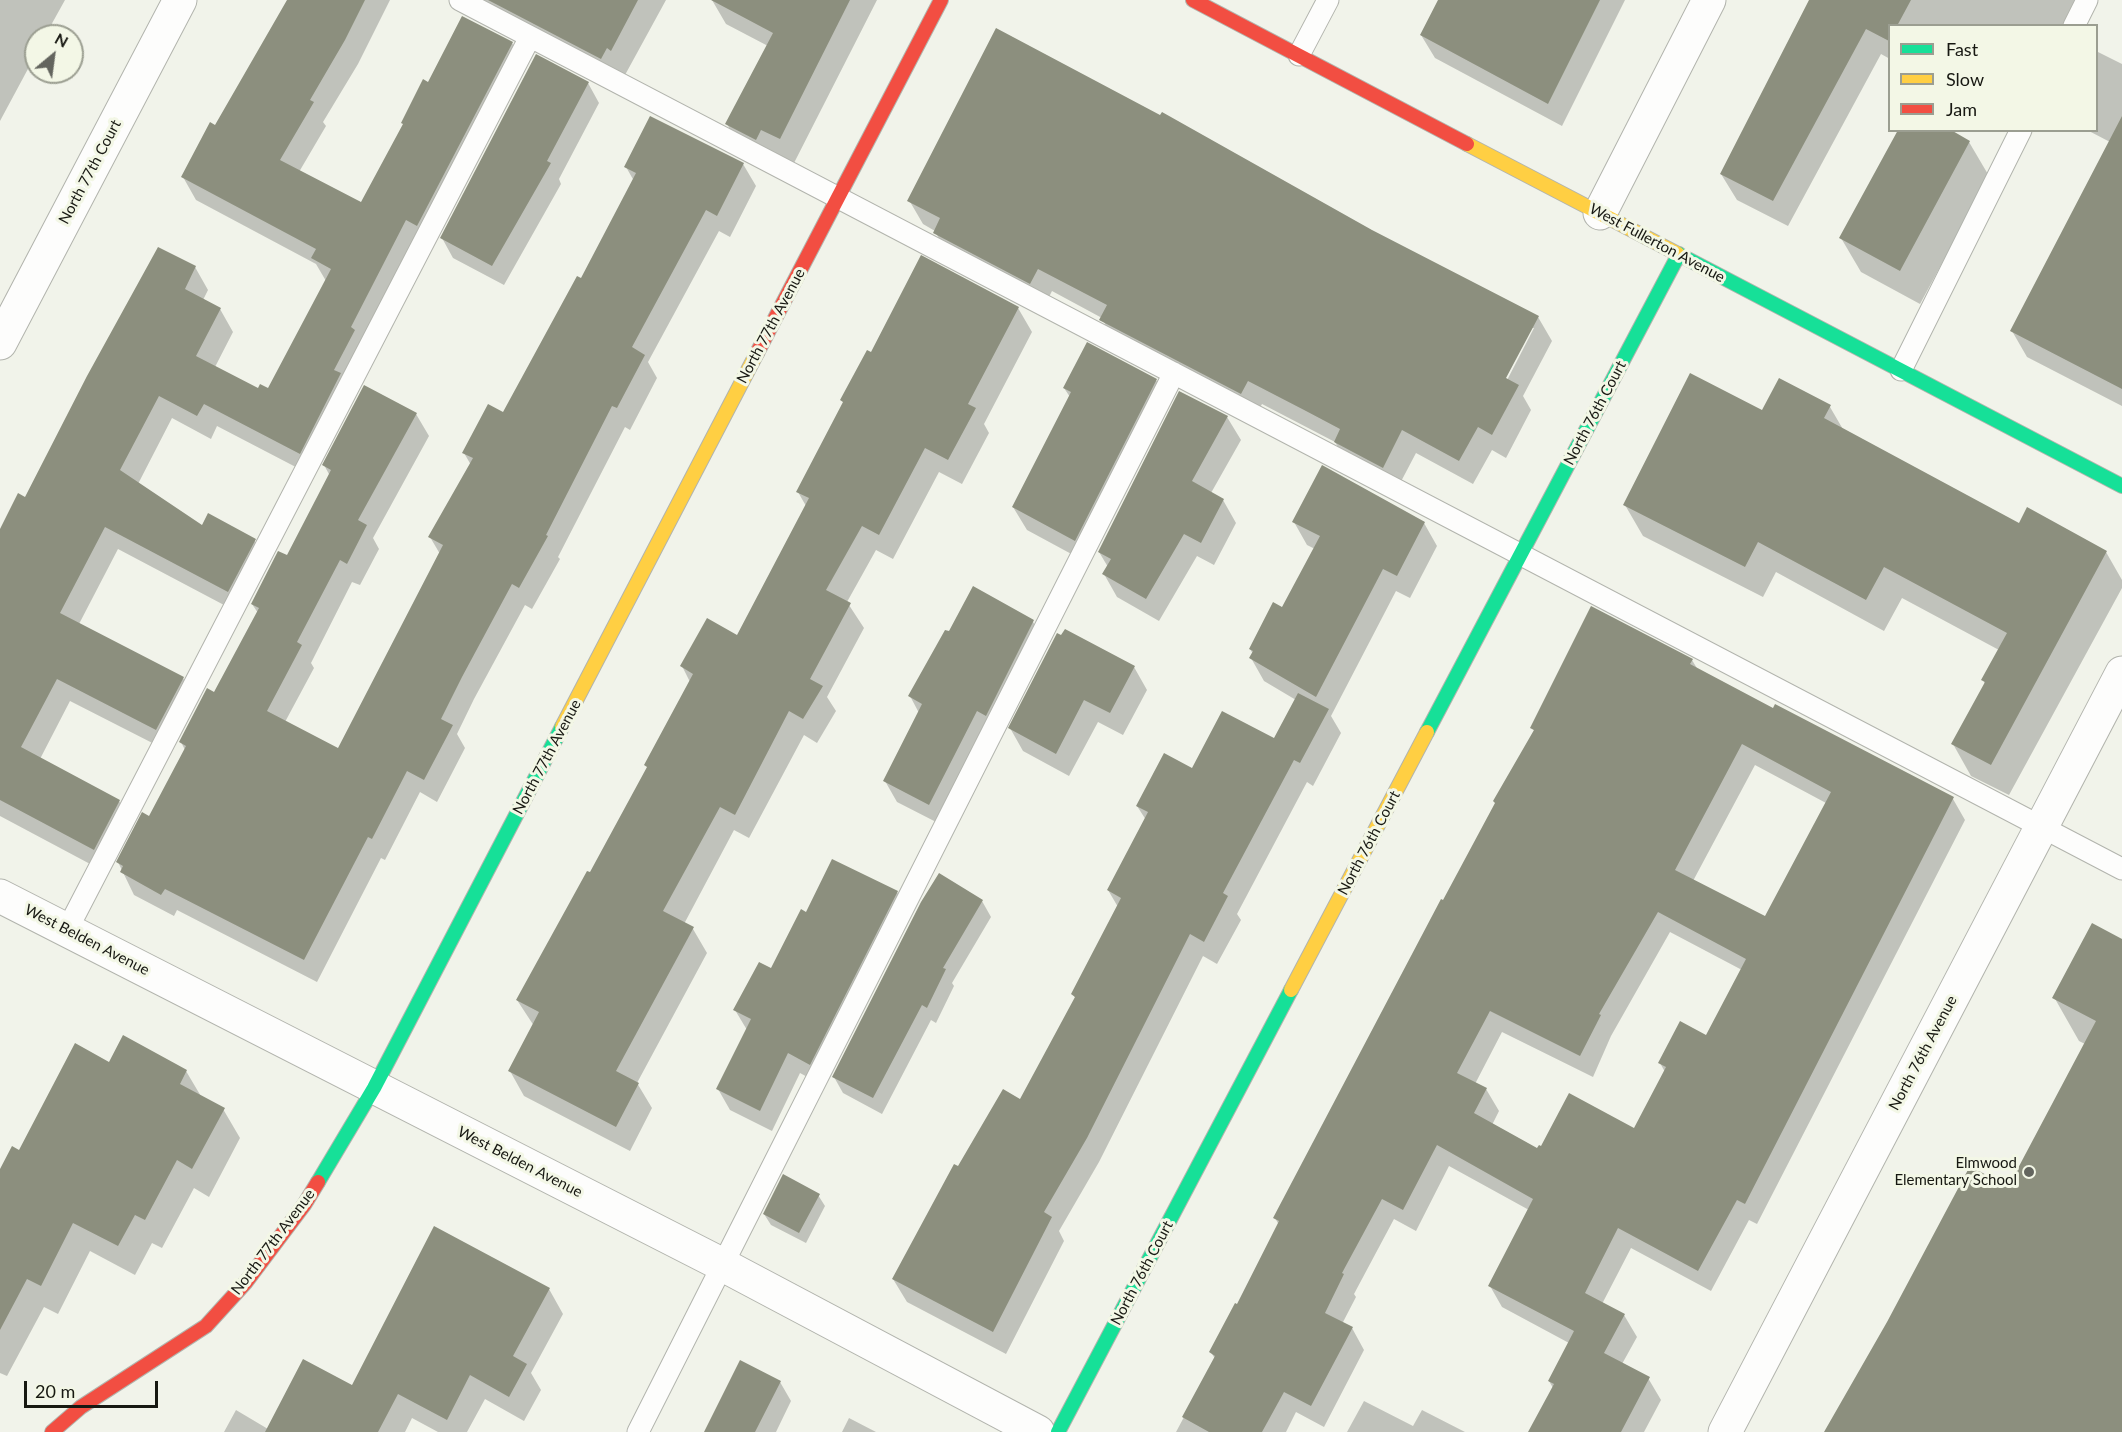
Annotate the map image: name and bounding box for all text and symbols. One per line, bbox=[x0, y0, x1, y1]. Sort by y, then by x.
north arrow bbox=[24, 24, 84, 84]
legend bbox=[1888, 24, 2098, 132]
text: N bbox=[52, 28, 72, 51]
text: Fast bbox=[1946, 38, 1978, 60]
text: Slow bbox=[1946, 68, 1984, 90]
text: Jam bbox=[1946, 98, 1977, 120]
street label: North 77th Court bbox=[55, 117, 125, 227]
street label: West Fullerton Avenue bbox=[1586, 200, 1728, 286]
street label: North 77th Avenue bbox=[733, 266, 809, 386]
street label: North 76th Court bbox=[1560, 358, 1630, 468]
street label: North 77th Avenue bbox=[509, 697, 585, 817]
street label: North 76th Court bbox=[1334, 788, 1404, 898]
street label: West Belden Avenue bbox=[22, 901, 152, 979]
street label: North 76th Avenue bbox=[1885, 993, 1961, 1113]
street label: West Belden Avenue bbox=[455, 1123, 585, 1201]
place label: Elmwood Elementary School bbox=[1894, 1154, 2017, 1189]
marker: Elmwood Elementary School bbox=[2022, 1165, 2036, 1179]
street label: North 77th Avenue bbox=[227, 1186, 319, 1298]
street label: North 76th Court bbox=[1107, 1218, 1177, 1328]
scale bar bbox=[27, 1369, 160, 1407]
text: 20 m bbox=[35, 1380, 75, 1402]

